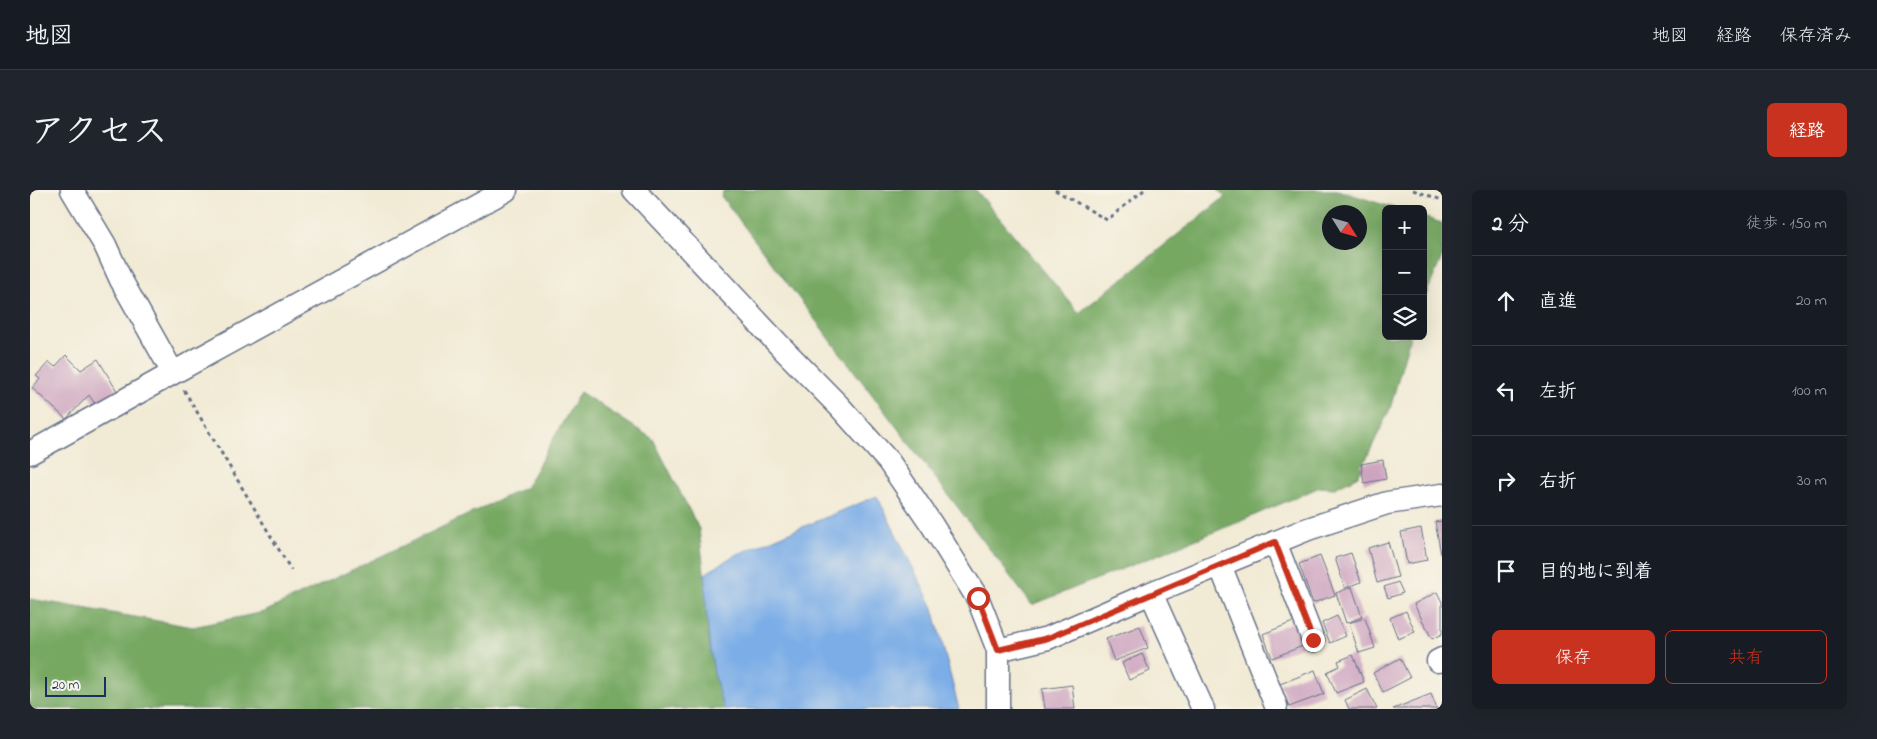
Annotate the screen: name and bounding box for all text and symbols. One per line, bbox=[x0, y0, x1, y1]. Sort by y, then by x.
text: 地図 bbox=[25, 20, 73, 55]
text: 地図 bbox=[1652, 24, 1688, 50]
text: 経路 bbox=[1716, 24, 1752, 50]
text: 保存済み bbox=[1780, 24, 1852, 50]
button: 経路 bbox=[1767, 103, 1847, 157]
text: アクセス bbox=[30, 108, 168, 159]
north arrow bbox=[1322, 205, 1367, 250]
map controls bbox=[1382, 205, 1427, 340]
button: + bbox=[1382, 205, 1427, 250]
text: 2 分 bbox=[1492, 210, 1529, 240]
text: 徒歩 · 150 m bbox=[1746, 212, 1827, 236]
button: − bbox=[1382, 250, 1427, 295]
icon: ahead bbox=[1492, 287, 1520, 315]
text: 直進 bbox=[1539, 289, 1577, 316]
text: 20 m bbox=[1796, 289, 1827, 313]
button: layers bbox=[1382, 295, 1427, 340]
icon: left bbox=[1492, 377, 1520, 405]
text: 左折 bbox=[1539, 379, 1577, 406]
text: 100 m bbox=[1792, 379, 1827, 403]
icon: right bbox=[1492, 467, 1520, 495]
text: 右折 bbox=[1539, 469, 1577, 496]
text: 30 m bbox=[1797, 469, 1827, 493]
icon: arrive bbox=[1492, 557, 1520, 585]
text: 目的地に到着 bbox=[1539, 559, 1653, 586]
route start bbox=[967, 587, 990, 610]
route end bbox=[1302, 629, 1325, 652]
button: 保存 bbox=[1492, 630, 1655, 684]
button: 共有 bbox=[1665, 630, 1827, 684]
scale bar bbox=[45, 674, 106, 697]
text: 20 m bbox=[52, 675, 79, 696]

